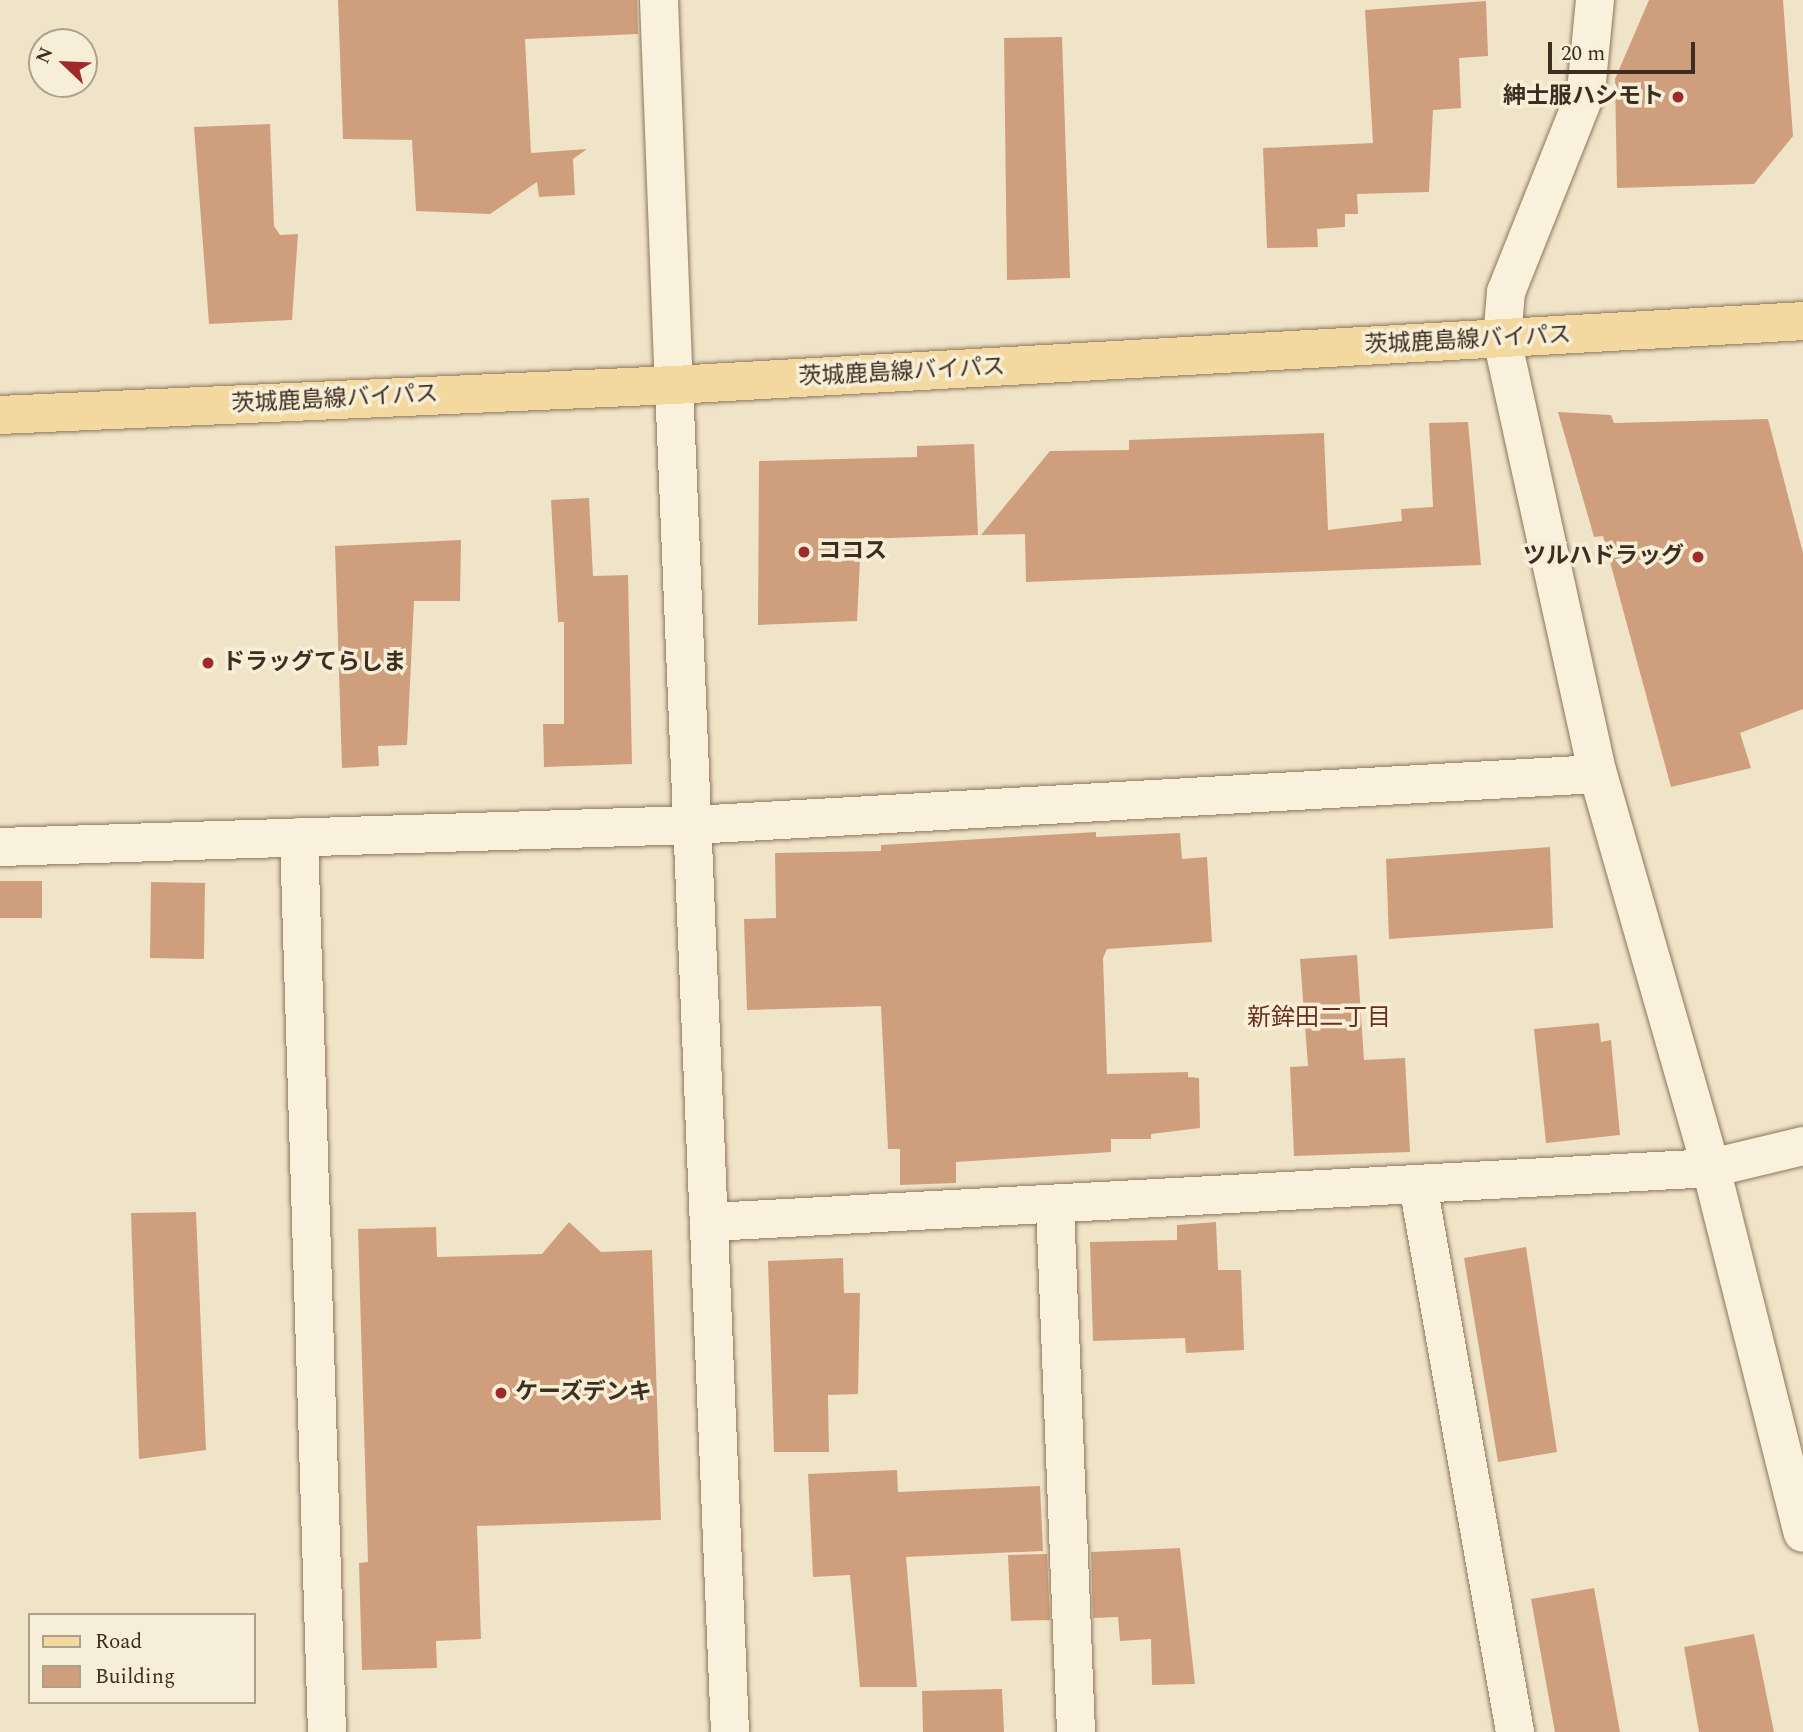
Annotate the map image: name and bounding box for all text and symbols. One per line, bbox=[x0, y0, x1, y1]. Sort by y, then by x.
north arrow bbox=[28, 28, 98, 98]
scale bar bbox=[1551, 28, 1698, 72]
text: 20 m bbox=[1561, 38, 1605, 70]
text: N bbox=[29, 43, 61, 68]
place label: 紳士服ハシモト bbox=[1503, 83, 1664, 111]
marker: 紳士服ハシモト bbox=[1670, 89, 1686, 105]
street label: 茨城鹿島線バイパス bbox=[1364, 322, 1572, 360]
street label: 茨城鹿島線バイパス bbox=[798, 354, 1006, 392]
street label: 茨城鹿島線バイパス bbox=[231, 381, 439, 419]
place label: ココス bbox=[818, 538, 887, 566]
place label: ツルハドラッグ bbox=[1523, 543, 1684, 571]
marker: ココス bbox=[796, 544, 812, 560]
marker: ツルハドラッグ bbox=[1690, 549, 1706, 565]
place label: ドラッグてらしま bbox=[222, 649, 406, 677]
marker: ドラッグてらしま bbox=[200, 655, 216, 671]
district label: 新鉾田二丁目 bbox=[1247, 1005, 1391, 1033]
place label: ケーズデンキ bbox=[515, 1379, 653, 1407]
marker: ケーズデンキ bbox=[493, 1385, 509, 1401]
legend bbox=[28, 1613, 256, 1704]
text: Road bbox=[95, 1626, 142, 1658]
text: Building bbox=[95, 1661, 175, 1693]

